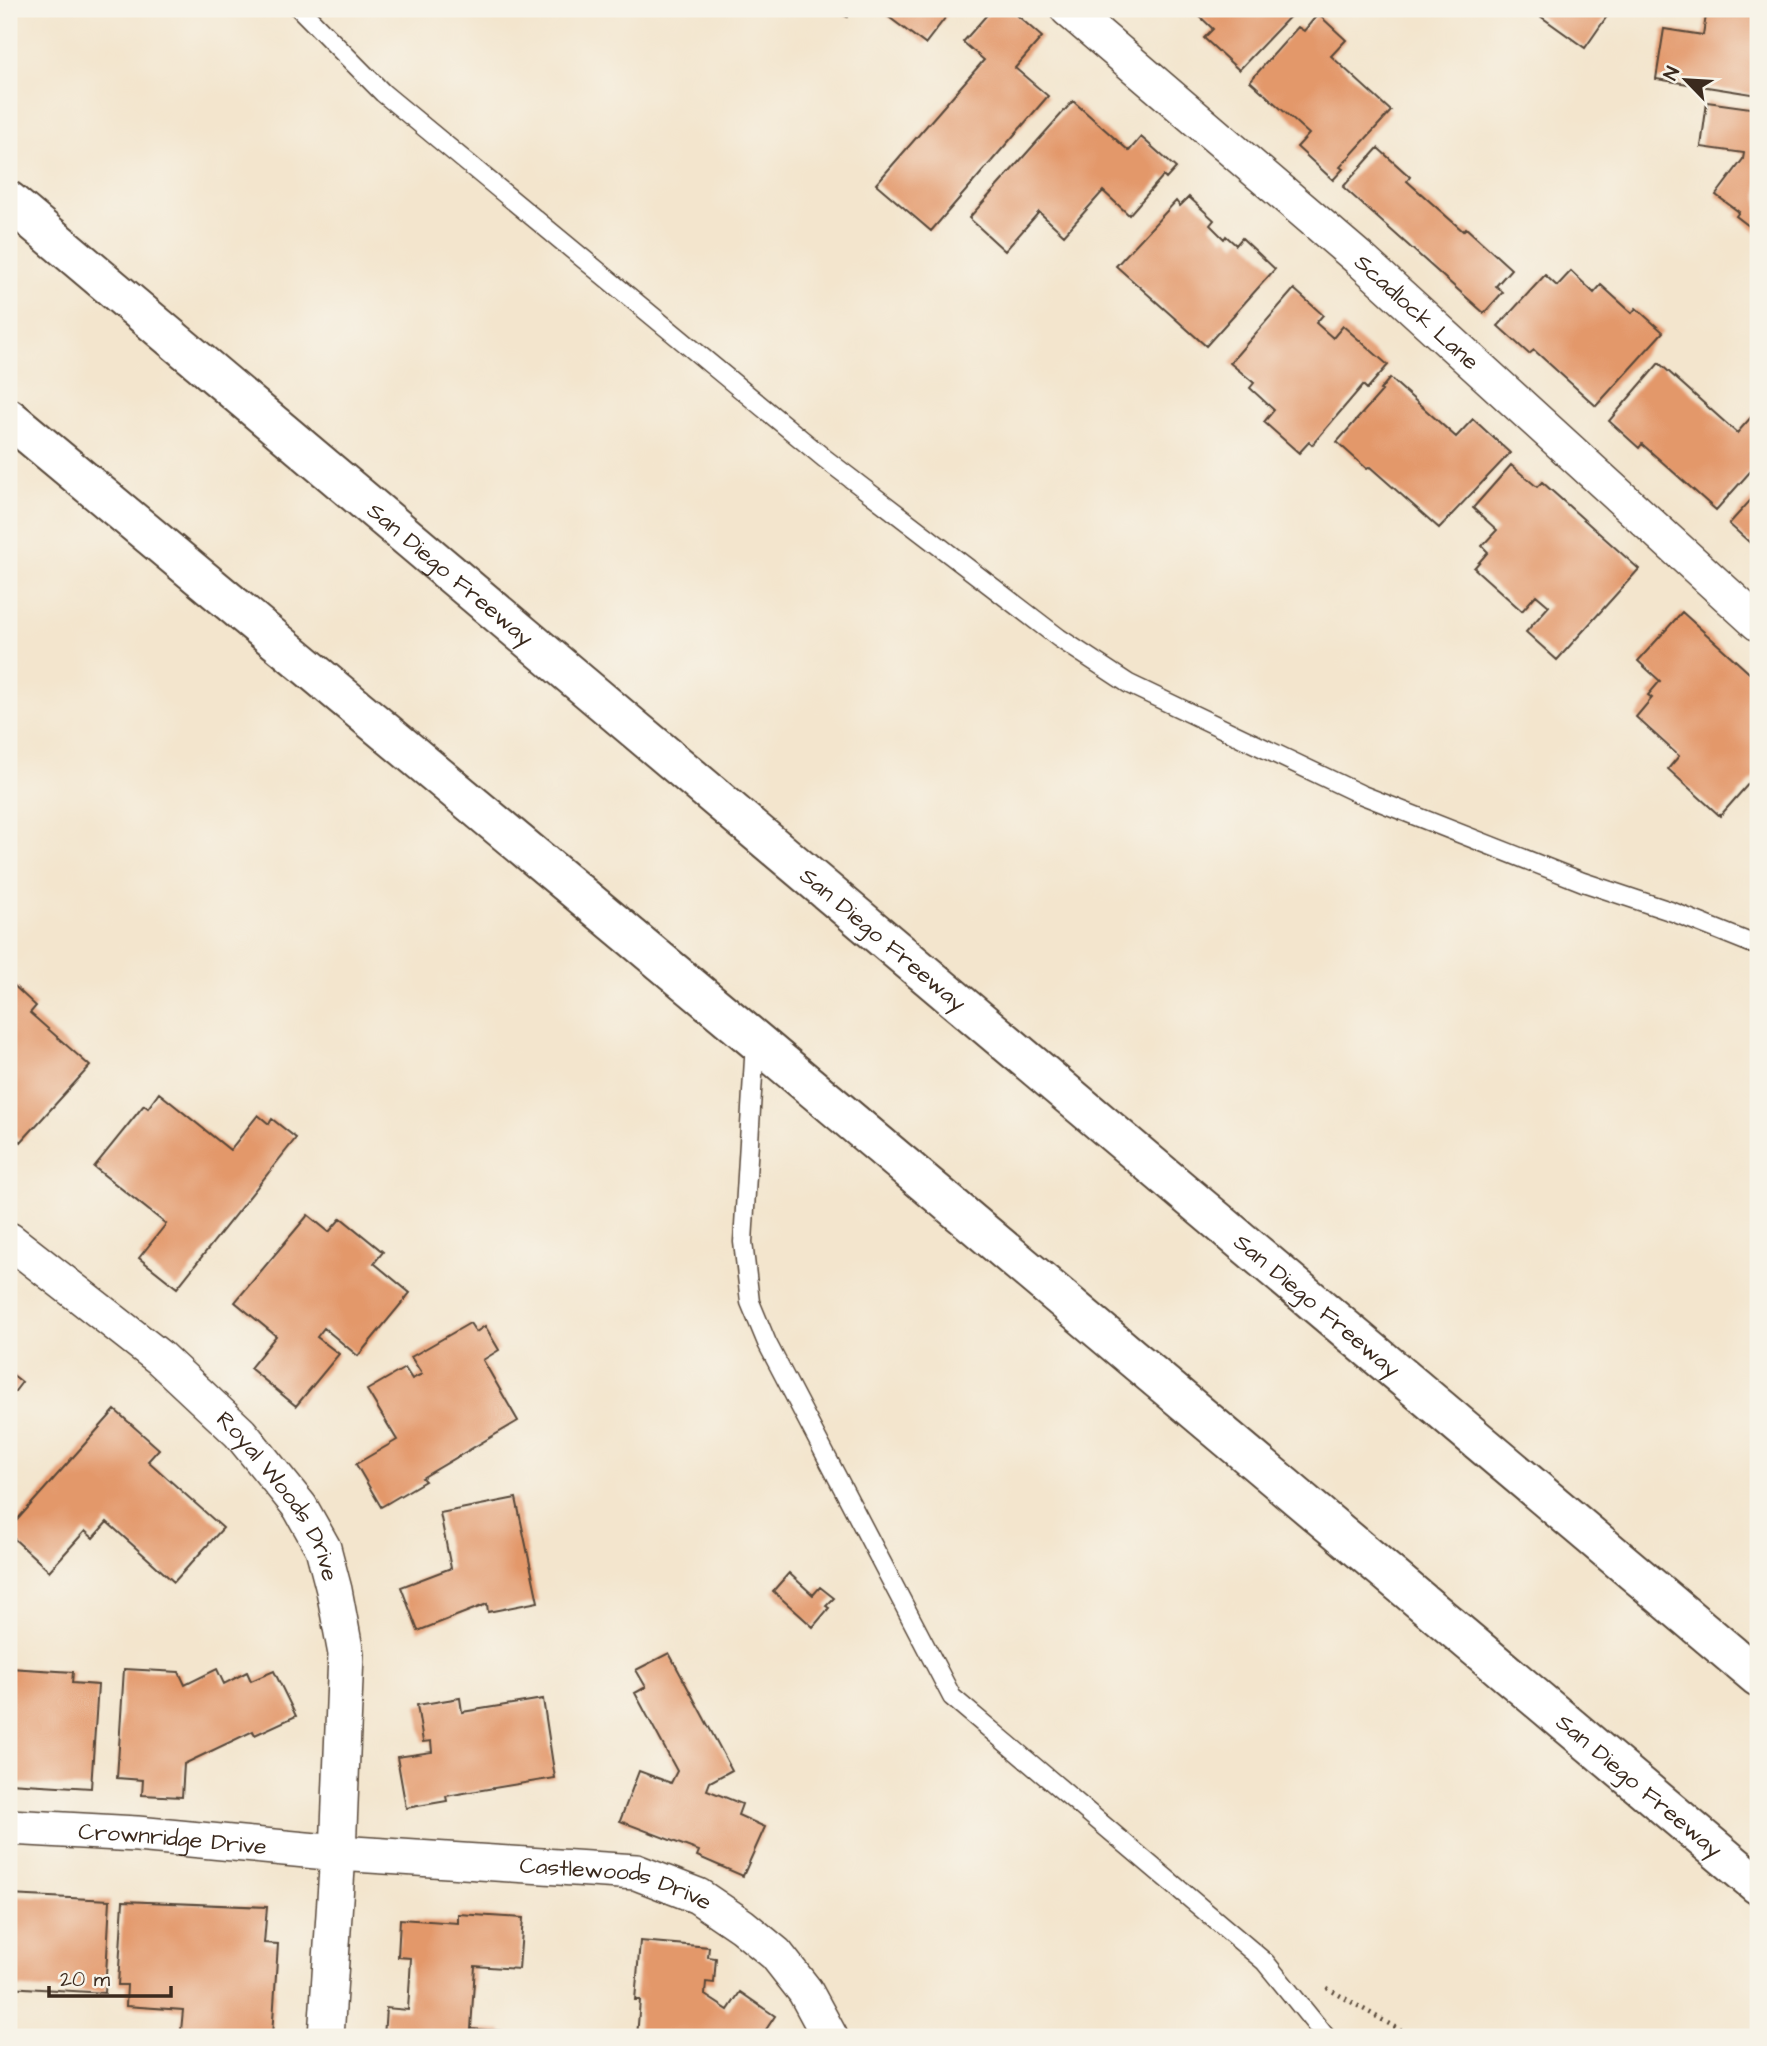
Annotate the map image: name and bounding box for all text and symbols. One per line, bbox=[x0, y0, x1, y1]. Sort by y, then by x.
north arrow bbox=[1652, 46, 1722, 116]
text: N bbox=[1657, 62, 1687, 85]
street label: Scadlock Lane bbox=[1347, 247, 1486, 378]
street label: San Diego Freeway bbox=[360, 495, 540, 655]
street label: San Diego Freeway bbox=[793, 860, 973, 1020]
street label: San Diego Freeway bbox=[1227, 1226, 1407, 1386]
street label: Royal Woods Drive bbox=[209, 1404, 346, 1585]
street label: San Diego Freeway bbox=[1549, 1707, 1729, 1866]
street label: Crownridge Drive bbox=[77, 1816, 268, 1863]
street label: Castlewoods Drive bbox=[519, 1850, 718, 1918]
scale bar bbox=[49, 1955, 172, 1999]
text: 20 m bbox=[60, 1965, 111, 1994]

